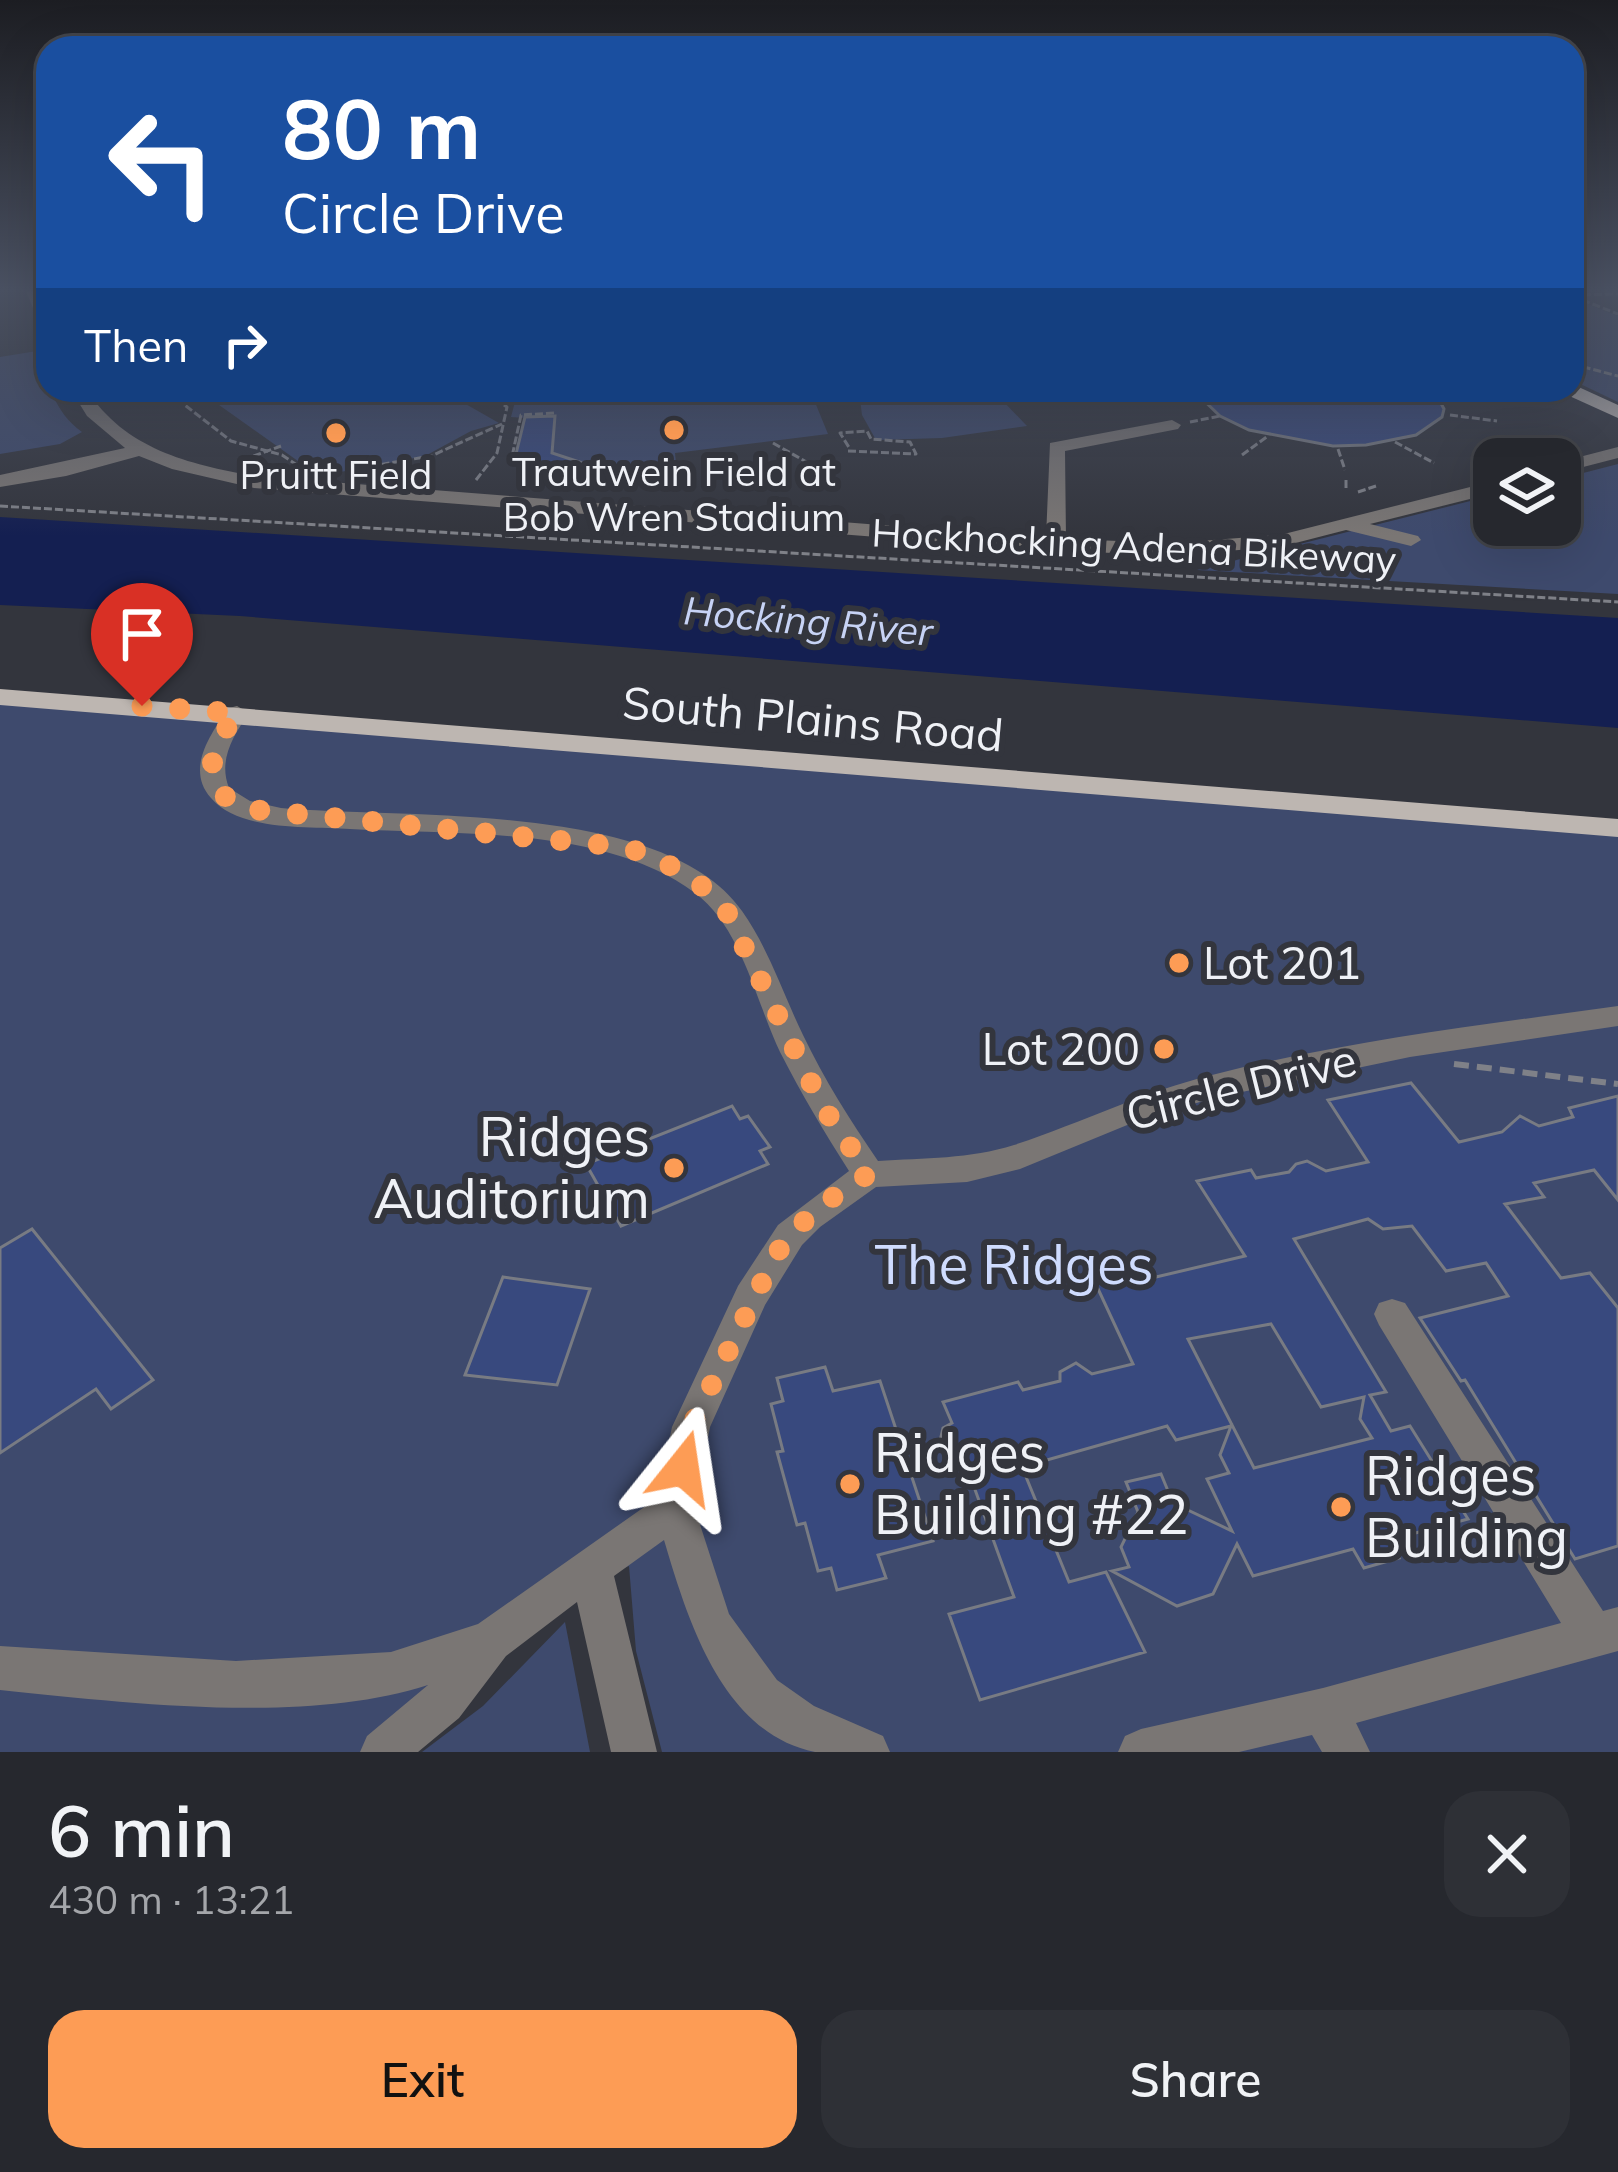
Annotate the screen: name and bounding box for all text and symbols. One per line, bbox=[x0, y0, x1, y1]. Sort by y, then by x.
text: 80 m bbox=[282, 75, 481, 180]
icon: left bbox=[84, 84, 240, 240]
text: Circle Drive bbox=[282, 179, 565, 247]
icon: right bbox=[212, 312, 278, 378]
text: Then bbox=[84, 317, 188, 373]
marker: Trautwein Field at Bob Wren Stadium bbox=[661, 417, 687, 443]
marker: Pruitt Field bbox=[323, 420, 349, 446]
map controls bbox=[1473, 438, 1581, 546]
button: layers bbox=[1473, 438, 1581, 546]
place label: Trautwein Field at Bob Wren Stadium bbox=[503, 447, 845, 541]
place label: Pruitt Field bbox=[239, 450, 433, 499]
street label: Hockhocking Adena Bikeway bbox=[871, 507, 1398, 584]
pin bbox=[91, 583, 193, 706]
water label: Hocking River bbox=[682, 585, 936, 656]
icon: arrive bbox=[109, 601, 175, 667]
street label: South Plains Road bbox=[620, 673, 1006, 763]
place label: Lot 201 bbox=[1203, 934, 1361, 990]
marker: Lot 201 bbox=[1166, 950, 1192, 976]
place label: Lot 200 bbox=[982, 1020, 1140, 1076]
street label: Circle Drive bbox=[1120, 1030, 1362, 1142]
marker: Lot 200 bbox=[1151, 1036, 1177, 1062]
place label: Ridges Auditorium bbox=[373, 1102, 650, 1232]
marker: Ridges Auditorium bbox=[661, 1155, 687, 1181]
park label: The Ridges bbox=[874, 1230, 1154, 1298]
position arrow bbox=[620, 1405, 746, 1531]
place label: Ridges Building #22 bbox=[874, 1418, 1188, 1548]
place label: Ridges Building bbox=[1365, 1441, 1568, 1571]
marker: Ridges Building #22 bbox=[837, 1471, 863, 1497]
marker: Ridges Building bbox=[1328, 1494, 1354, 1520]
text: 6 min bbox=[48, 1785, 235, 1875]
button: close bbox=[1444, 1791, 1570, 1917]
text: 430 m · 13:21 bbox=[48, 1875, 294, 1924]
button: Exit bbox=[48, 2010, 797, 2148]
button: Share bbox=[821, 2010, 1570, 2148]

